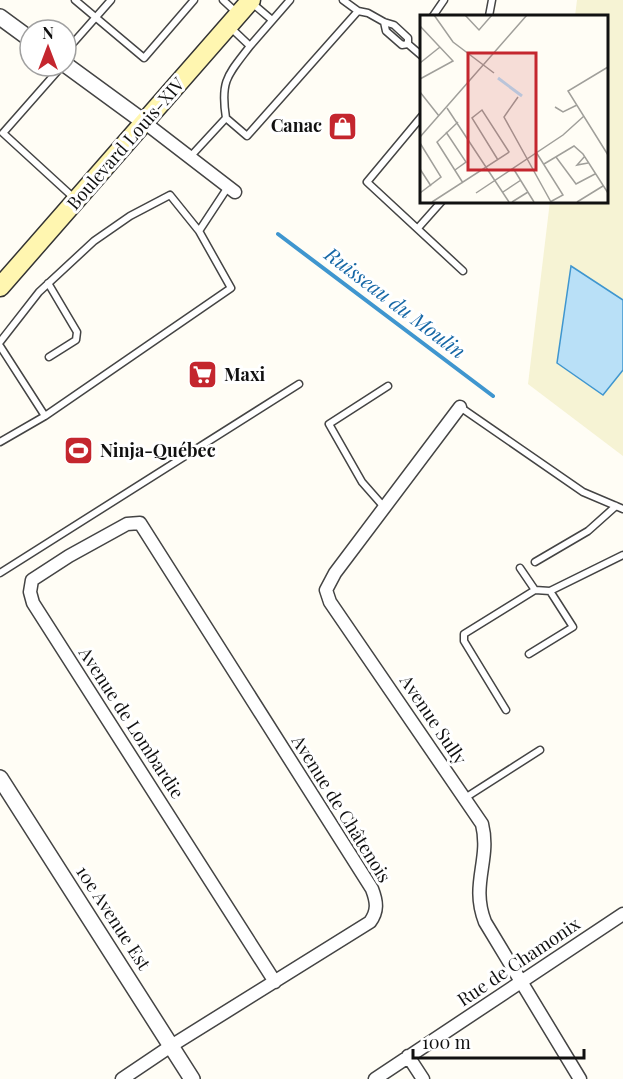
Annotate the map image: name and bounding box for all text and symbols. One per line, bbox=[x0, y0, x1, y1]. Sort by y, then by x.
inset map bbox=[420, 15, 608, 202]
north arrow bbox=[18, 18, 78, 78]
text: N bbox=[42, 22, 54, 43]
street label: Boulevard Louis-XIV bbox=[61, 72, 190, 215]
shop icon: Canac bbox=[327, 110, 359, 142]
place label: Canac bbox=[271, 113, 322, 137]
water label: Ruisseau du Moulin bbox=[319, 239, 472, 364]
supermarket icon: Maxi bbox=[187, 359, 219, 391]
place label: Maxi bbox=[224, 362, 266, 386]
sports icon: Ninja-Québec bbox=[63, 435, 95, 467]
place label: Ninja-Québec bbox=[100, 438, 216, 462]
street label: Avenue de Lombardie bbox=[73, 641, 190, 803]
street label: Avenue Sully bbox=[394, 669, 473, 769]
street label: Avenue de Châtenois bbox=[286, 729, 397, 887]
street label: 10e Avenue Est bbox=[71, 861, 157, 975]
street label: Rue de Chamonix bbox=[452, 911, 585, 1011]
scale bar bbox=[413, 1022, 584, 1060]
text: 100 m bbox=[422, 1030, 471, 1054]

